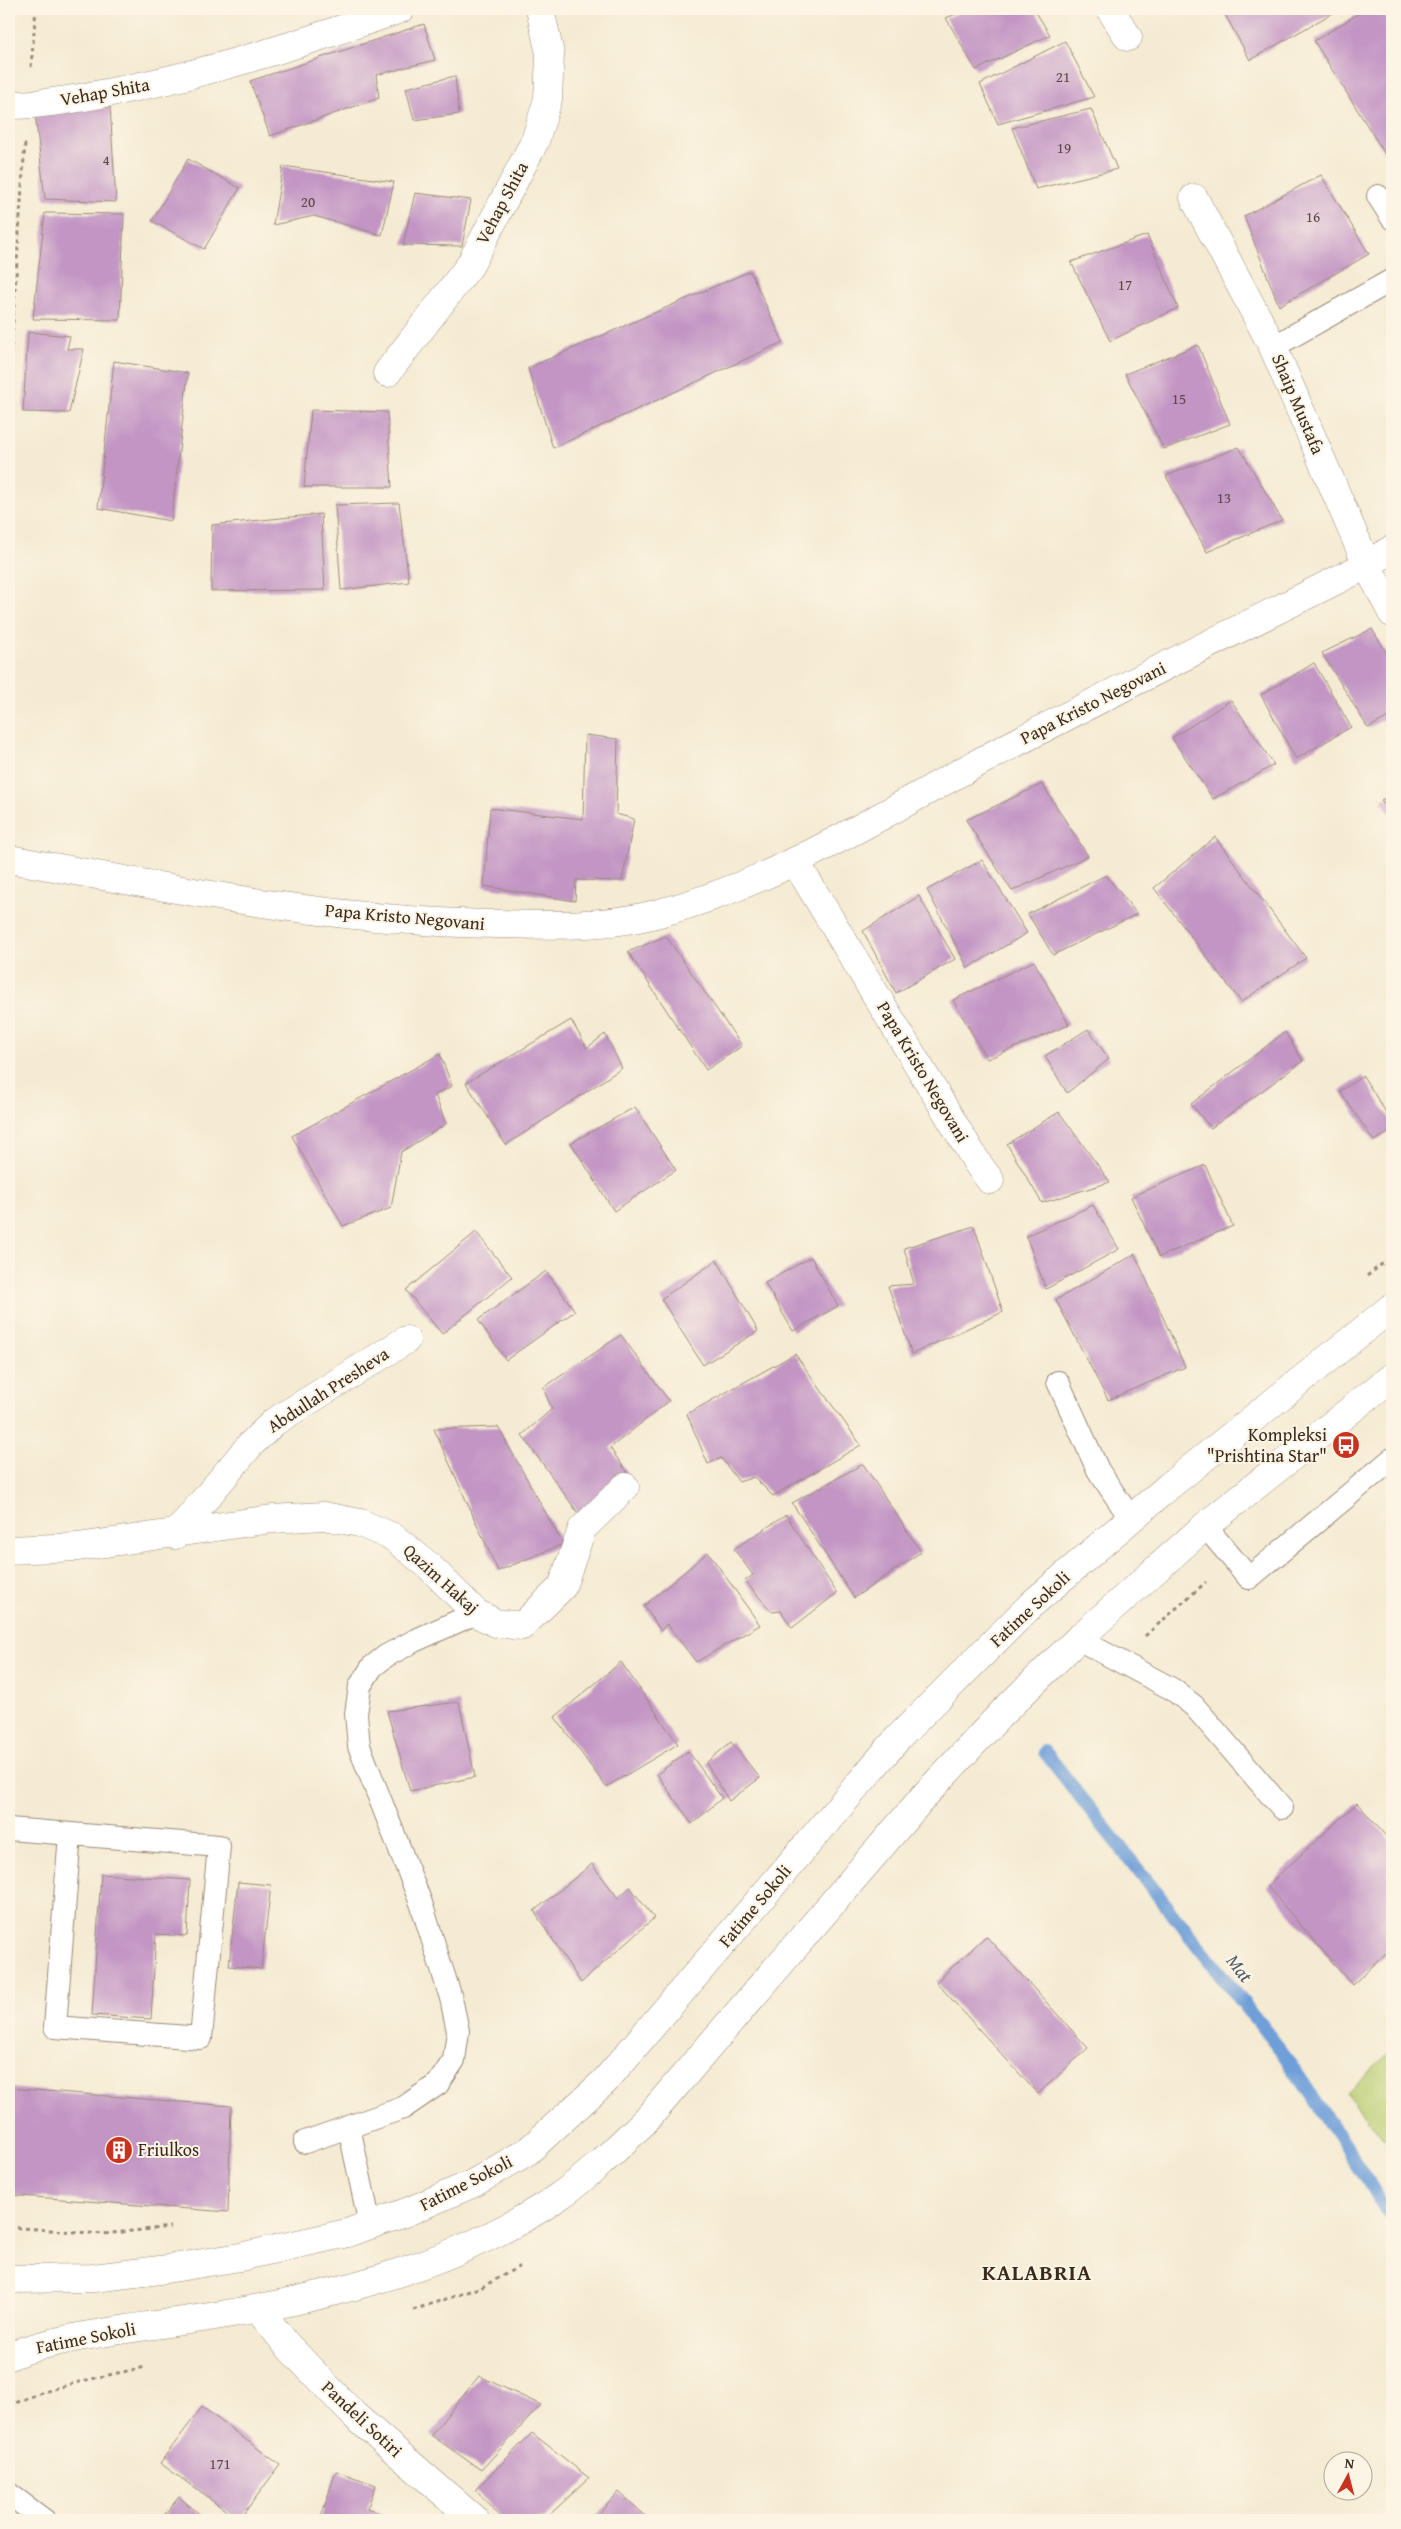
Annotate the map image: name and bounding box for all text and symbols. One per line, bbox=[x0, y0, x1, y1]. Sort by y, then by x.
house number: 21 bbox=[1056, 66, 1070, 87]
street label: Vehap Shita bbox=[58, 70, 152, 113]
house number: 19 bbox=[1057, 137, 1071, 158]
house number: 4 bbox=[102, 149, 110, 170]
street label: Vehap Shita bbox=[468, 156, 535, 249]
house number: 20 bbox=[301, 191, 315, 212]
house number: 16 bbox=[1306, 206, 1320, 227]
house number: 17 bbox=[1118, 274, 1132, 295]
street label: Shaip Mustafa bbox=[1265, 349, 1332, 459]
house number: 15 bbox=[1172, 388, 1186, 409]
house number: 13 bbox=[1217, 487, 1231, 508]
street label: Papa Kristo Negovani bbox=[1015, 654, 1170, 751]
street label: Papa Kristo Negovani bbox=[324, 896, 486, 937]
street label: Papa Kristo Negovani bbox=[871, 996, 976, 1147]
street label: Abdullah Presheva bbox=[262, 1340, 394, 1439]
place label: Kompleksi "Prishtina Star" bbox=[1207, 1421, 1327, 1469]
bus stop icon: Kompleksi "Prishtina Star" bbox=[1331, 1430, 1361, 1460]
street label: Qazim Hakaj bbox=[397, 1537, 485, 1620]
street label: Fatime Sokoli bbox=[983, 1564, 1076, 1653]
street label: Fatime Sokoli bbox=[712, 1858, 797, 1953]
water label: Mat bbox=[1220, 1948, 1261, 1989]
building icon: Friulkos bbox=[104, 2135, 134, 2165]
place label: Friulkos bbox=[138, 2136, 199, 2163]
street label: Fatime Sokoli bbox=[415, 2148, 517, 2218]
district label: KALABRIA bbox=[982, 2256, 1092, 2288]
street label: Fatime Sokoli bbox=[34, 2315, 138, 2360]
street label: Pandeli Sotiri bbox=[316, 2374, 409, 2463]
north arrow bbox=[1324, 2452, 1374, 2502]
house number: 171 bbox=[209, 2453, 231, 2474]
text: N bbox=[1344, 2453, 1356, 2474]

